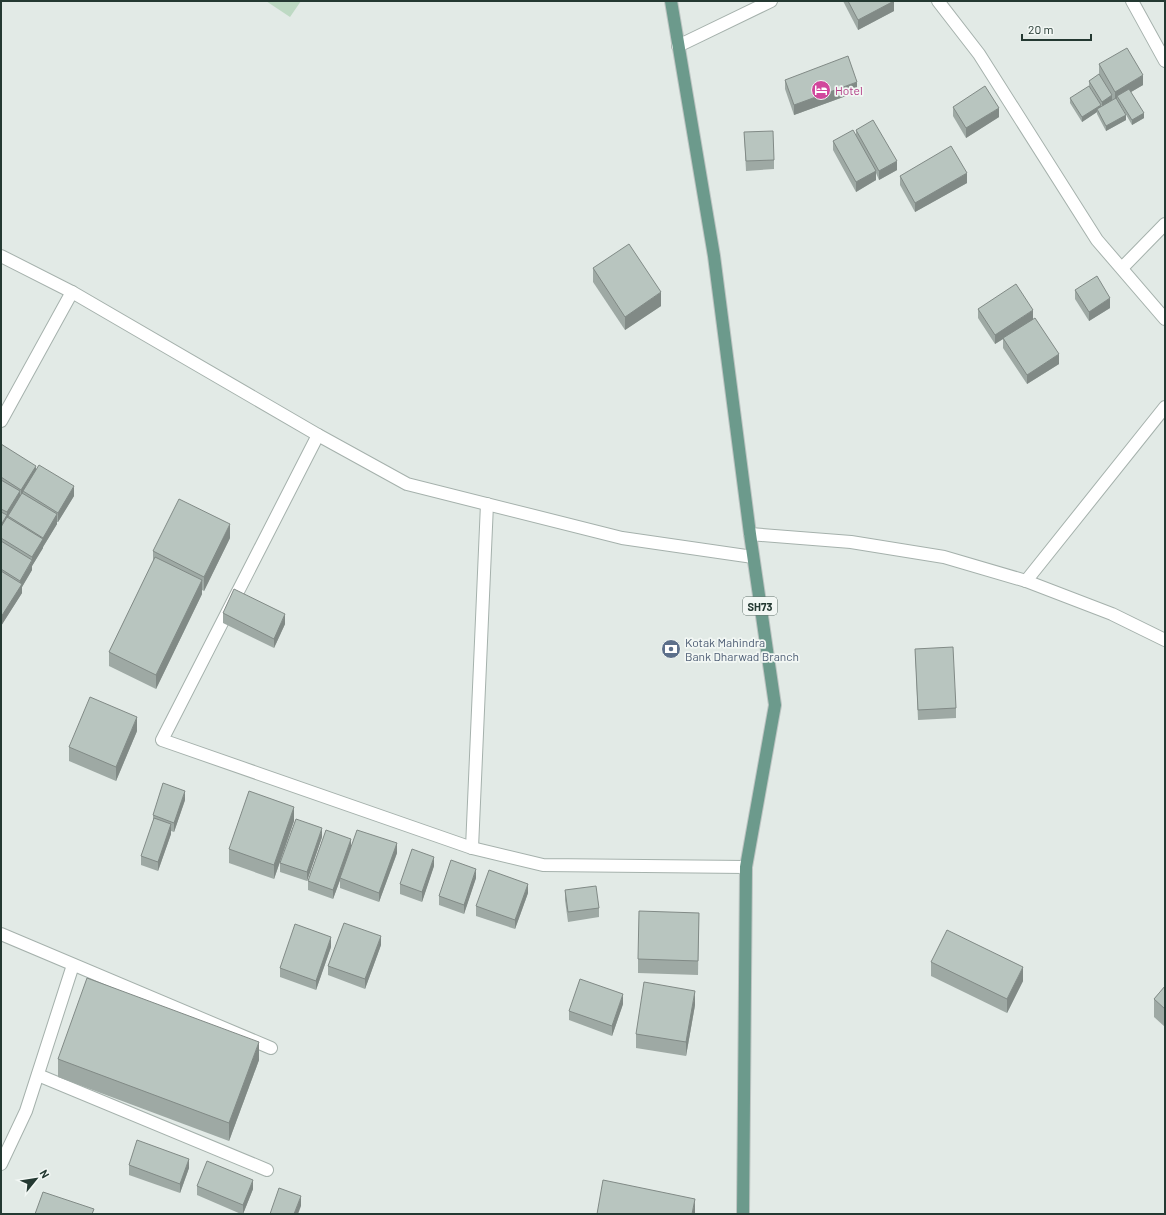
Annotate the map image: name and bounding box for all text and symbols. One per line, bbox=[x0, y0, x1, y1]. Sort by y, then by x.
scale bar bbox=[1022, 16, 1091, 42]
text: 20 m bbox=[1028, 22, 1054, 36]
hotel icon: Hotel bbox=[810, 79, 832, 101]
place label: Hotel bbox=[835, 83, 863, 97]
road number: SH73 bbox=[743, 597, 777, 615]
place label: Kotak Mahindra Bank Dharwad Branch bbox=[685, 635, 799, 663]
bank icon: Kotak Mahindra Bank Dharwad Branch bbox=[660, 638, 682, 660]
north arrow bbox=[16, 1159, 56, 1199]
text: N bbox=[38, 1167, 53, 1180]

